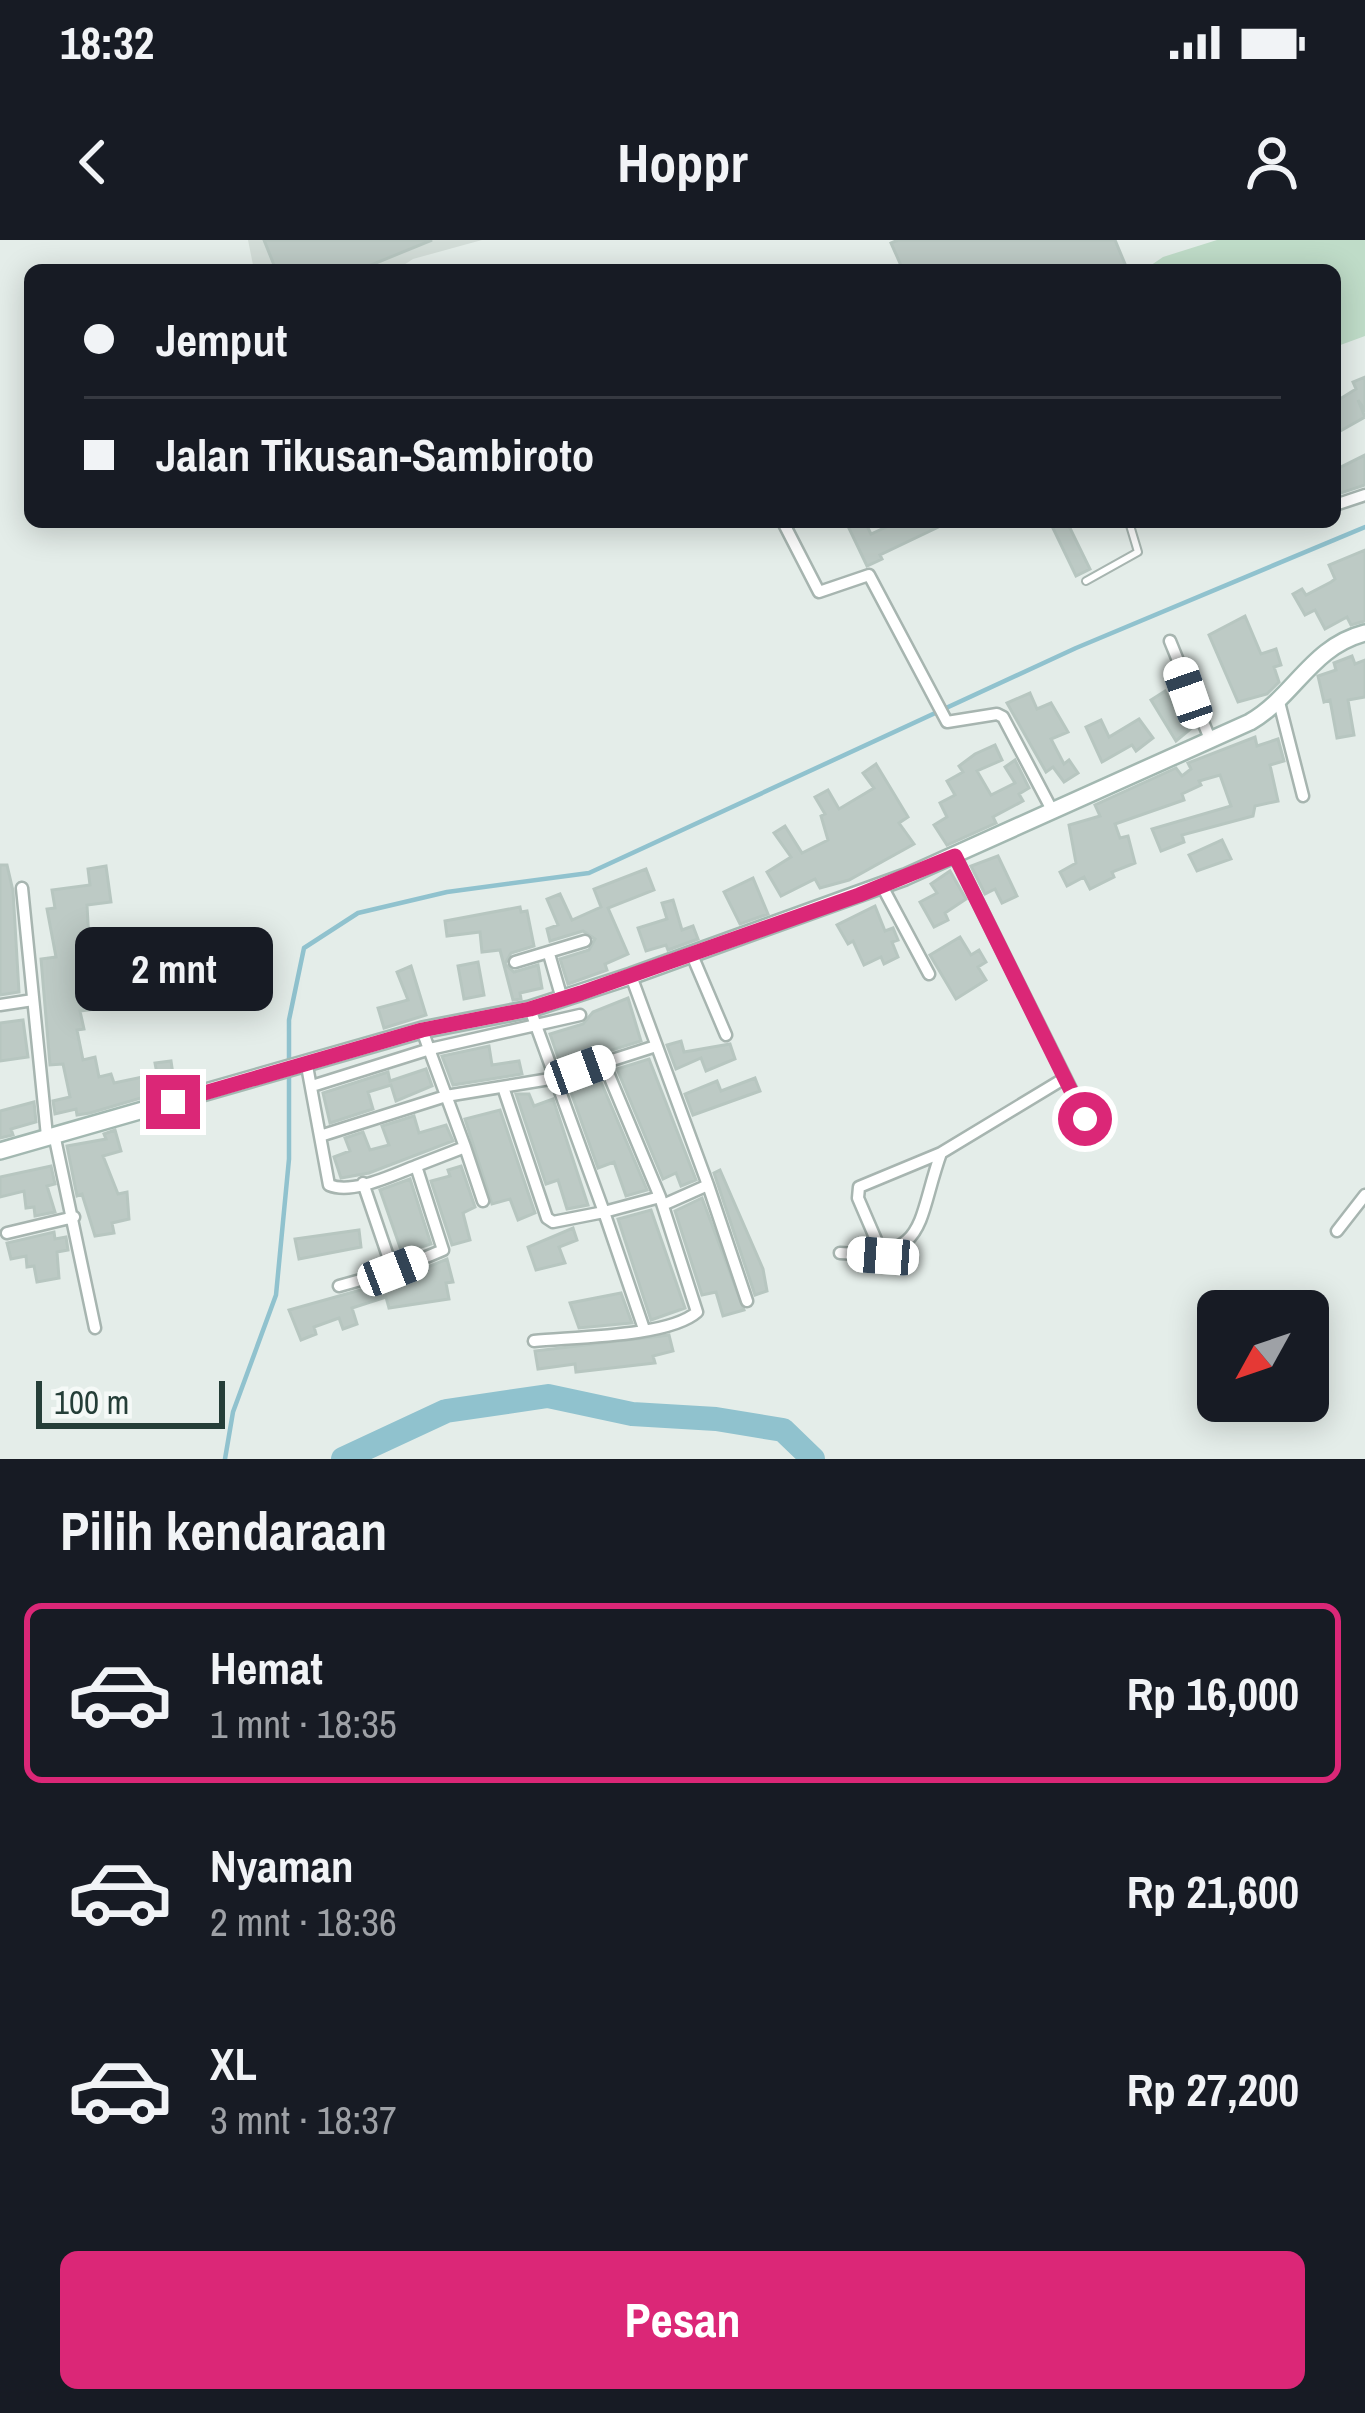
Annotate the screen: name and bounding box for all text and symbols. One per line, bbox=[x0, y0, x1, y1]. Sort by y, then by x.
text: 18:32 bbox=[60, 12, 154, 73]
text: Hoppr bbox=[617, 126, 748, 199]
icon: back bbox=[60, 129, 126, 195]
icon: person bbox=[1239, 129, 1305, 195]
text: Jemput bbox=[156, 309, 287, 370]
text: Jalan Tikusan-Sambiroto bbox=[156, 424, 594, 485]
car bbox=[1159, 653, 1217, 733]
callout: 2 mnt bbox=[74, 928, 272, 1012]
text: 2 mnt bbox=[131, 943, 217, 995]
car bbox=[540, 1041, 620, 1099]
route end bbox=[146, 1075, 200, 1129]
route start bbox=[1058, 1092, 1112, 1146]
car bbox=[846, 1236, 920, 1276]
car bbox=[353, 1241, 433, 1301]
north arrow bbox=[1197, 1290, 1329, 1422]
map controls bbox=[1197, 1290, 1329, 1422]
scale bar bbox=[36, 1375, 225, 1428]
text: 100 m bbox=[54, 1380, 129, 1424]
text: Pilih kendaraan bbox=[60, 1494, 387, 1567]
text: Hemat bbox=[210, 1637, 323, 1698]
icon: car bbox=[66, 1639, 174, 1747]
text: Rp 16,000 bbox=[1127, 1663, 1299, 1724]
text: 1 mnt · 18:35 bbox=[210, 1698, 397, 1750]
text: Nyaman bbox=[210, 1835, 354, 1896]
icon: car bbox=[66, 1837, 174, 1945]
text: Rp 21,600 bbox=[1127, 1861, 1299, 1922]
text: 2 mnt · 18:36 bbox=[210, 1896, 397, 1948]
text: XL bbox=[210, 2033, 257, 2094]
icon: car bbox=[66, 2035, 174, 2143]
text: Rp 27,200 bbox=[1127, 2059, 1299, 2120]
text: 3 mnt · 18:37 bbox=[210, 2094, 397, 2146]
button: Pesan bbox=[60, 2251, 1305, 2389]

